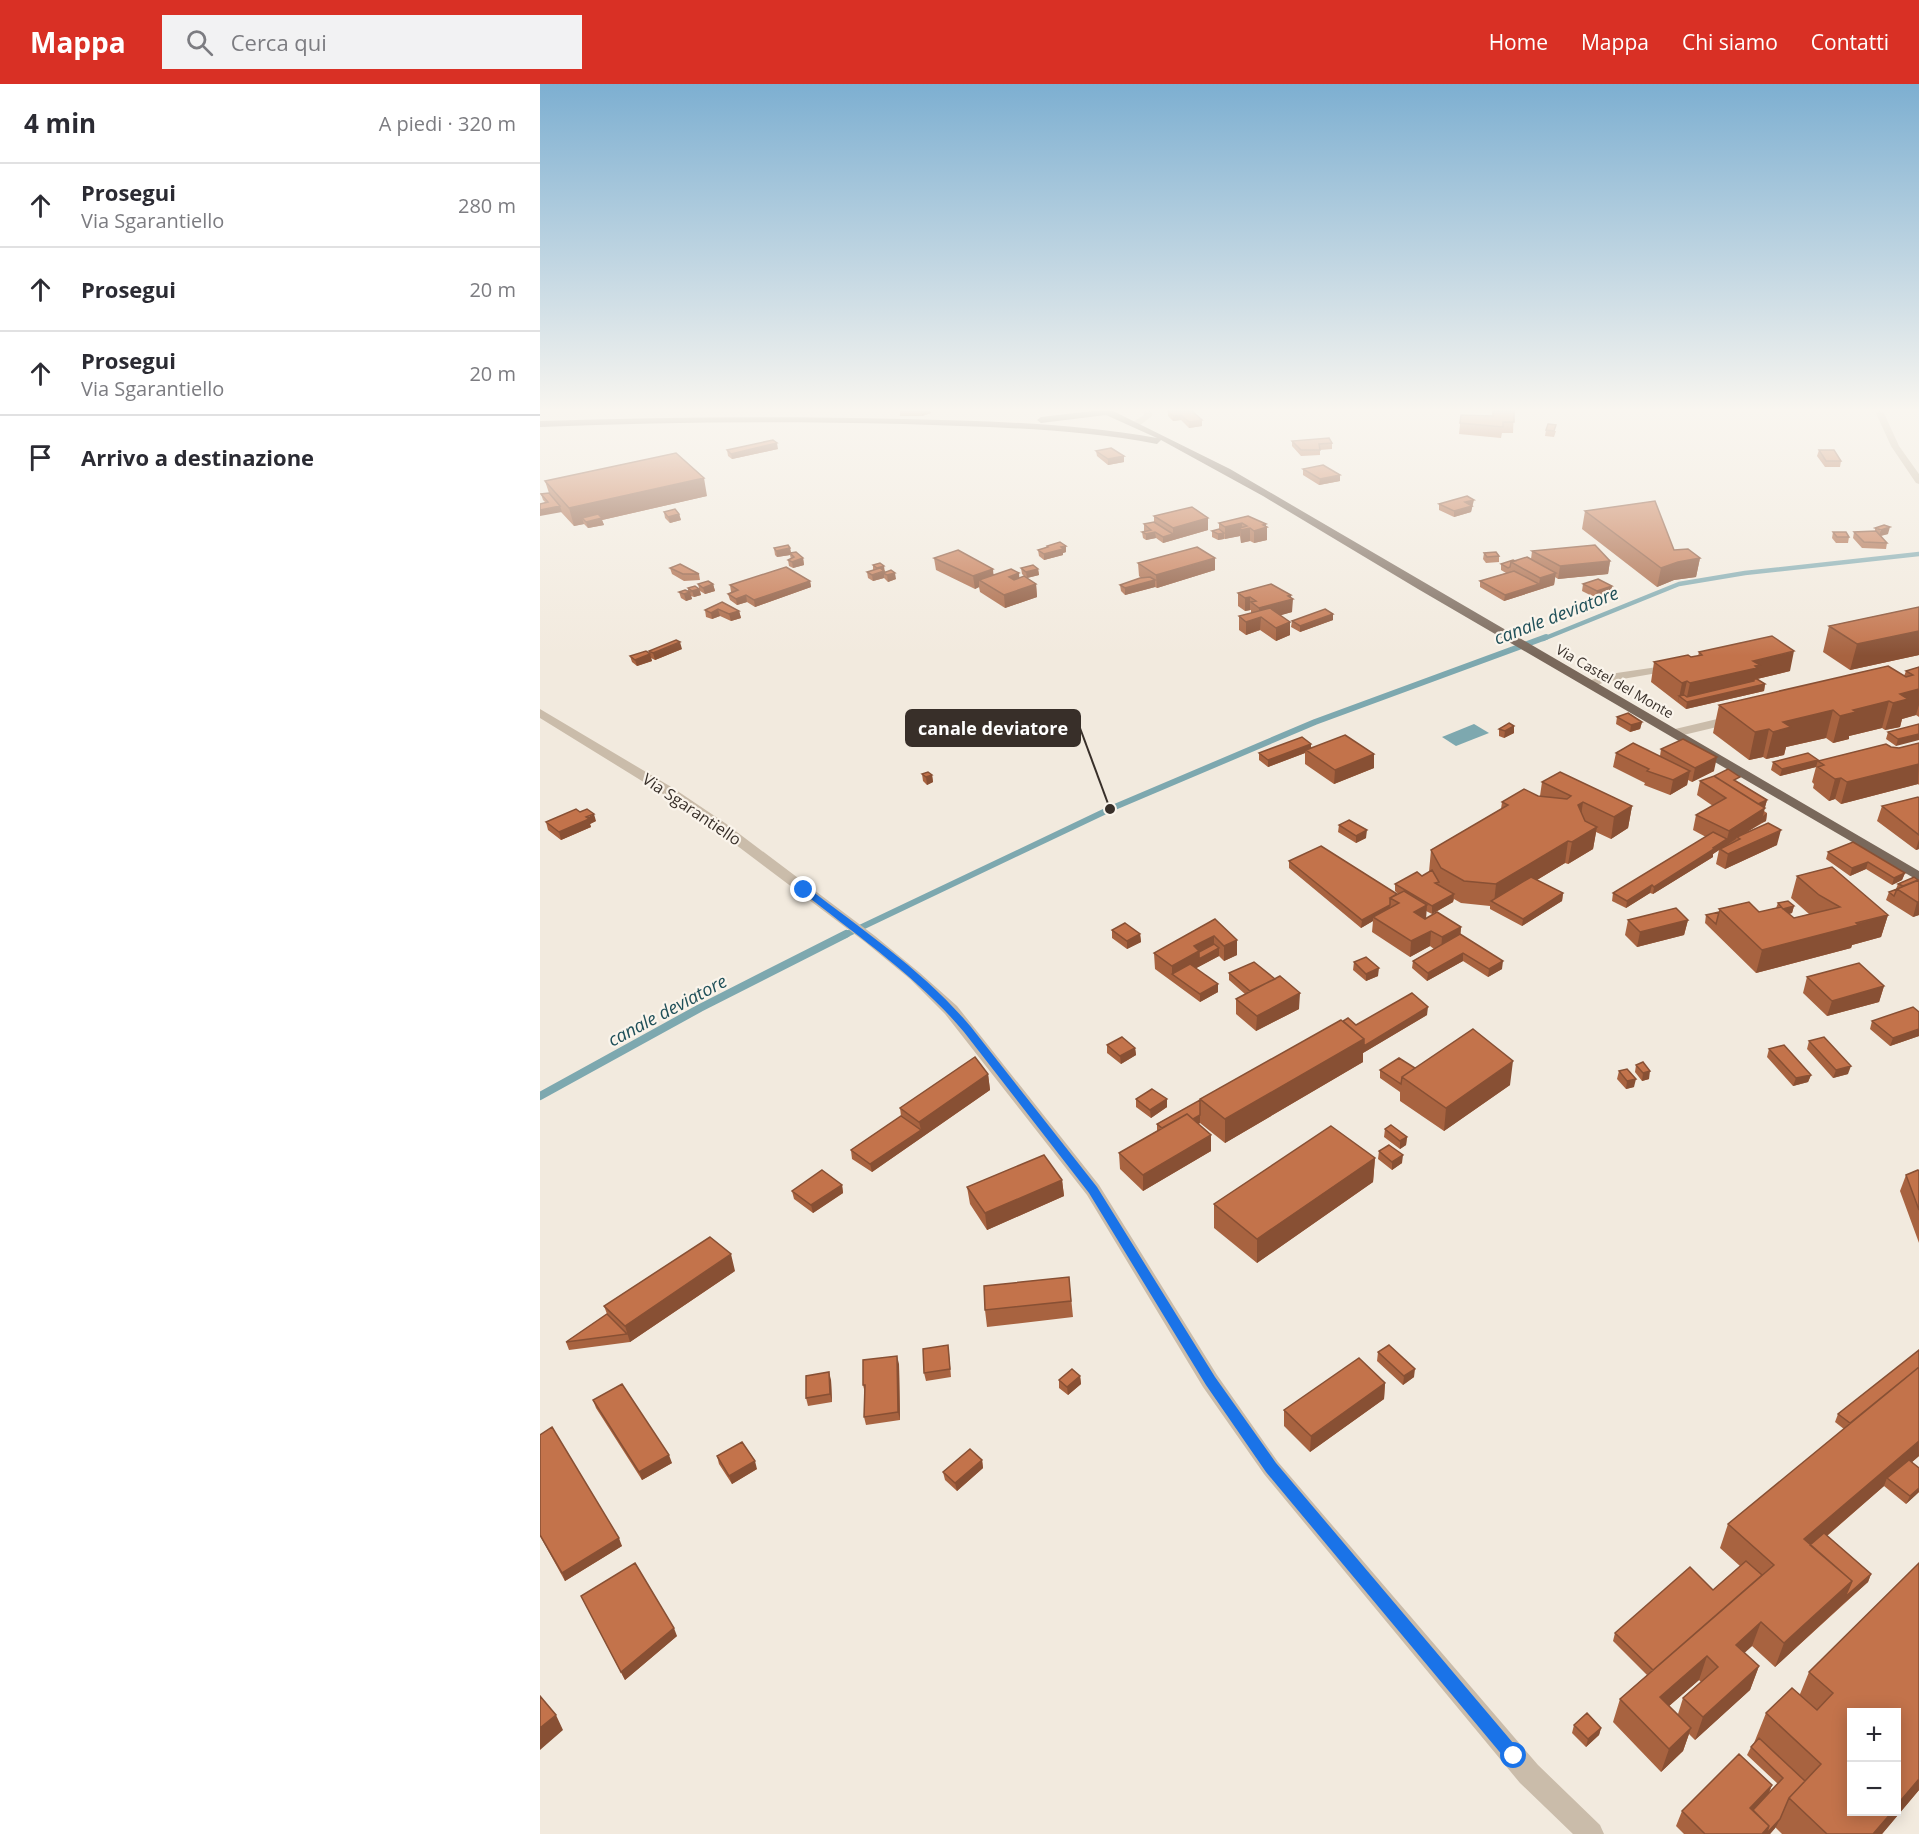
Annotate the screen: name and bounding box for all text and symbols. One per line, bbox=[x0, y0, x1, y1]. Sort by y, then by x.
search box bbox=[162, 15, 582, 69]
text: Mappa bbox=[30, 23, 126, 61]
icon: search bbox=[183, 26, 216, 59]
text: Cerca qui bbox=[231, 27, 327, 57]
text: Home bbox=[1489, 28, 1548, 56]
text: Mappa bbox=[1581, 28, 1649, 56]
text: Chi siamo bbox=[1682, 28, 1778, 56]
text: Contatti bbox=[1811, 28, 1889, 56]
text: 4 min bbox=[24, 105, 96, 141]
text: A piedi · 320 m bbox=[379, 110, 516, 137]
text: Prosegui bbox=[81, 177, 176, 207]
icon: ahead bbox=[24, 189, 57, 222]
text: 280 m bbox=[458, 192, 516, 219]
text: Via Sgarantiello bbox=[81, 207, 224, 234]
icon: ahead bbox=[24, 273, 57, 306]
text: Prosegui bbox=[81, 274, 176, 304]
text: 20 m bbox=[469, 276, 516, 303]
text: Prosegui bbox=[81, 345, 176, 375]
icon: ahead bbox=[24, 357, 57, 390]
text: 20 m bbox=[469, 360, 516, 387]
text: Via Sgarantiello bbox=[81, 375, 224, 402]
icon: arrive bbox=[24, 441, 57, 474]
text: Arrivo a destinazione bbox=[81, 442, 314, 472]
water label: canale deviatore bbox=[1490, 580, 1622, 650]
street label: Via Castel del Monte bbox=[1553, 640, 1677, 722]
callout: canale deviatore bbox=[906, 710, 1080, 746]
text: canale deviatore bbox=[918, 716, 1068, 740]
street label: Via Sgarantiello bbox=[638, 768, 746, 850]
route end bbox=[790, 876, 816, 902]
water label: canale deviatore bbox=[603, 969, 731, 1051]
map controls bbox=[1847, 1708, 1901, 1816]
button: + bbox=[1847, 1708, 1901, 1762]
route start bbox=[1500, 1742, 1526, 1768]
button: − bbox=[1847, 1762, 1901, 1816]

